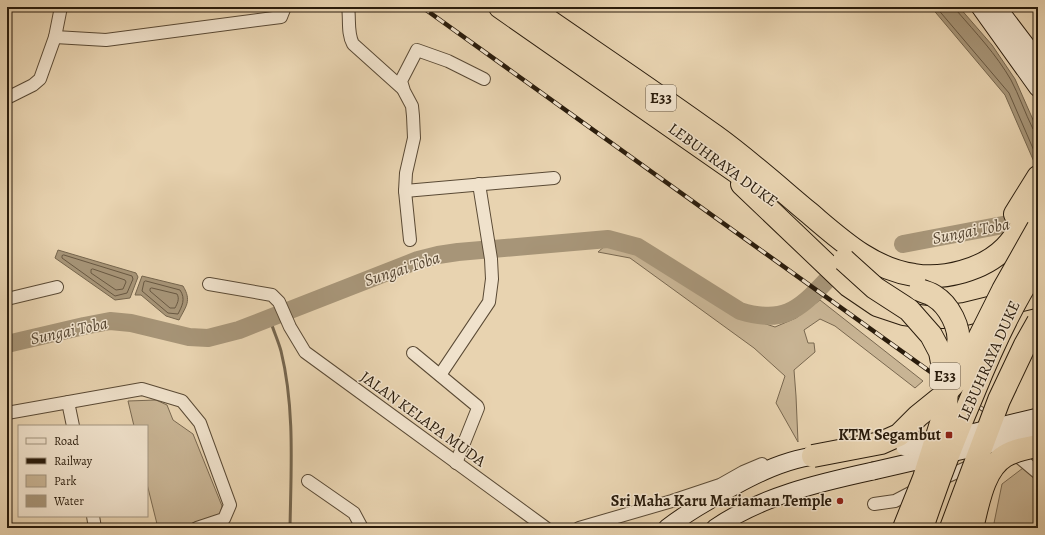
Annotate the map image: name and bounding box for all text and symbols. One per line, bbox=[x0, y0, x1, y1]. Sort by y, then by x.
road number: E33 bbox=[646, 85, 676, 111]
street label: LEBUHRAYA DUKE bbox=[664, 118, 782, 212]
water label: Sungai Toba bbox=[930, 212, 1012, 250]
water label: Sungai Toba bbox=[361, 246, 443, 292]
street label: LEBUHRAYA DUKE bbox=[952, 297, 1026, 425]
water label: Sungai Toba bbox=[28, 312, 110, 350]
road number: E33 bbox=[930, 363, 960, 389]
street label: JALAN KELAPA MUDA bbox=[356, 366, 491, 472]
place label: KTM Segambut bbox=[838, 424, 942, 446]
legend bbox=[18, 425, 148, 517]
marker: KTM Segambut bbox=[944, 430, 954, 440]
text: Road bbox=[54, 433, 80, 449]
text: Railway bbox=[54, 453, 93, 469]
text: Park bbox=[54, 473, 77, 489]
place label: Sri Maha Karu Mariaman Temple bbox=[611, 490, 832, 512]
text: Water bbox=[53, 493, 84, 509]
marker: Sri Maha Karu Mariaman Temple bbox=[835, 496, 845, 506]

